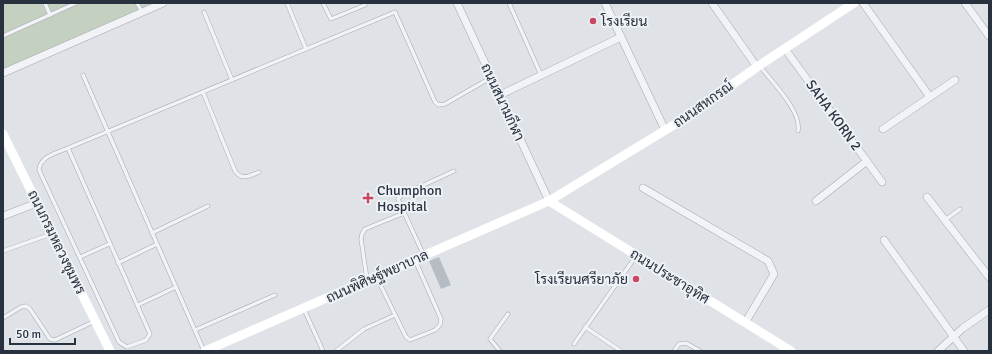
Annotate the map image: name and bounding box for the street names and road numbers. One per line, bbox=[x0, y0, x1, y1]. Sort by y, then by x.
street label: ถนนสนามกีฬา bbox=[477, 60, 529, 144]
street label: ถนนสหกรณ์ bbox=[669, 77, 737, 131]
street label: SAHA KORN 2 bbox=[802, 77, 865, 154]
street label: ถนนกรมหลวงชุมพร bbox=[23, 187, 89, 298]
street label: ถนนพิศิษฐ์พยาบาล bbox=[323, 245, 431, 307]
street label: ถนนประชาอุทิศ bbox=[626, 245, 713, 308]

